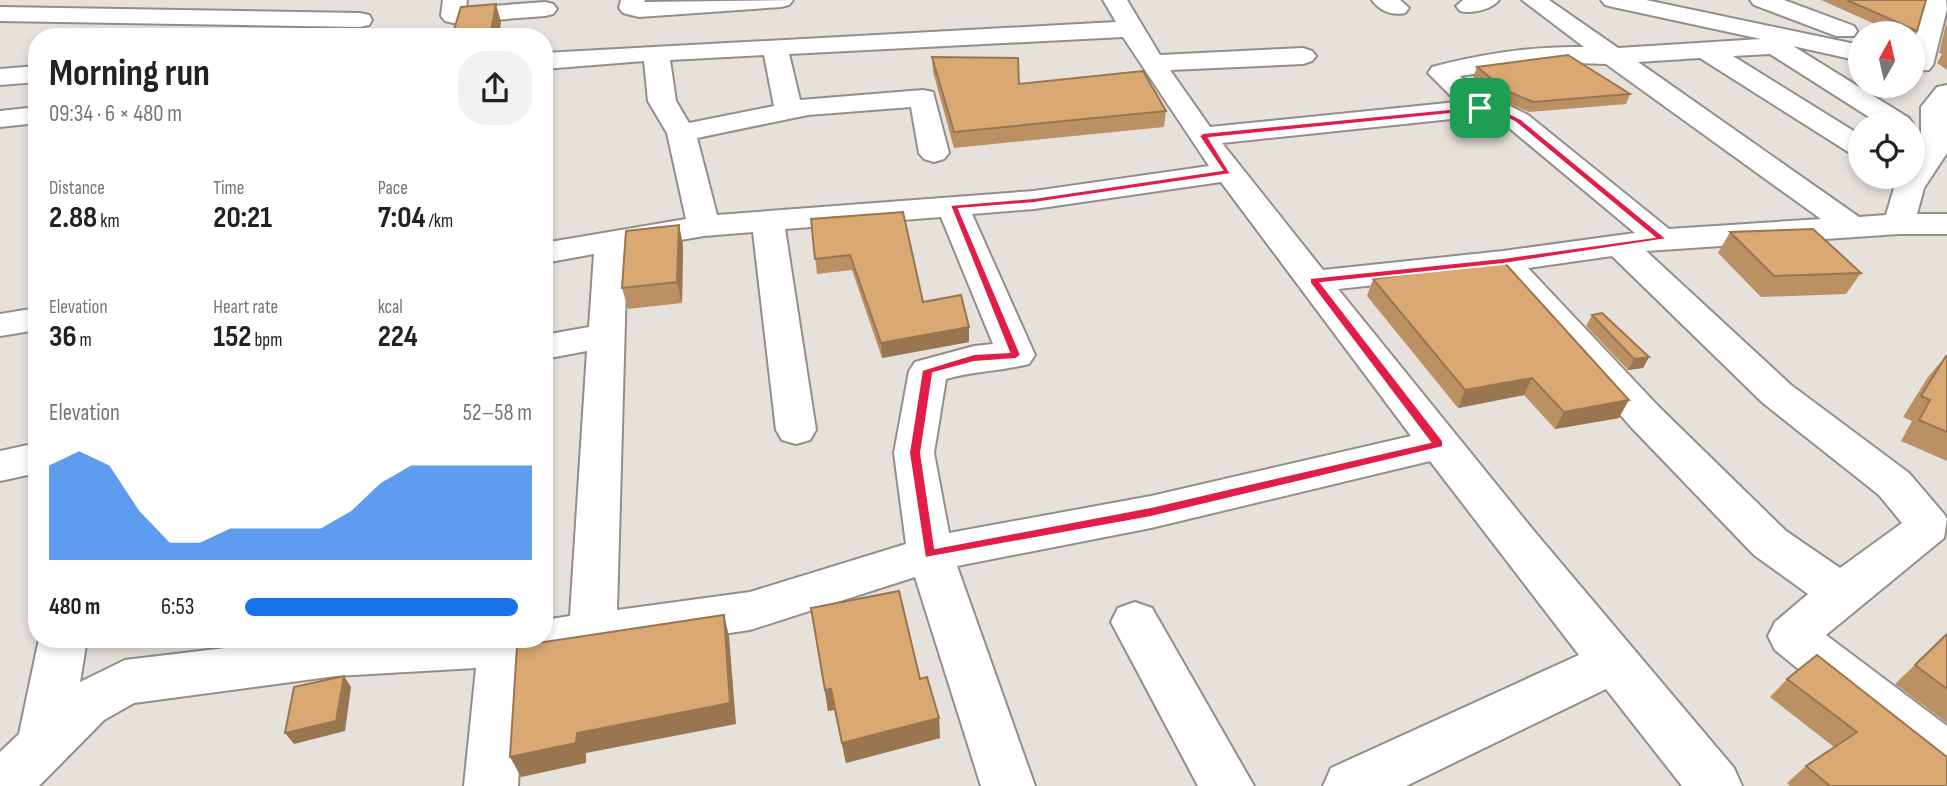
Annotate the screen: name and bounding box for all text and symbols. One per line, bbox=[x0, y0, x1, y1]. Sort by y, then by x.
north arrow bbox=[1848, 21, 1925, 98]
map controls bbox=[1848, 21, 1925, 189]
text: Morning run bbox=[49, 51, 210, 96]
button: share bbox=[458, 51, 532, 125]
pin bbox=[1450, 78, 1510, 138]
icon: arrive bbox=[1461, 89, 1499, 127]
text: 09:34 · 6 × 480 m bbox=[49, 100, 182, 128]
button: locate bbox=[1848, 112, 1925, 189]
text: Distance bbox=[49, 177, 105, 200]
text: Time bbox=[213, 177, 244, 200]
text: Pace bbox=[378, 177, 408, 200]
text: 2.88 bbox=[49, 200, 97, 236]
text: 20:21 bbox=[213, 200, 272, 236]
text: 7:04 bbox=[378, 200, 426, 236]
text: km bbox=[97, 210, 120, 233]
text: /km bbox=[426, 210, 453, 233]
text: Elevation bbox=[49, 296, 108, 319]
text: Heart rate bbox=[213, 296, 278, 319]
text: kcal bbox=[378, 296, 403, 319]
text: 36 bbox=[49, 319, 77, 355]
text: 152 bbox=[213, 319, 251, 355]
text: 224 bbox=[378, 319, 418, 355]
text: m bbox=[77, 329, 92, 352]
text: bpm bbox=[251, 329, 282, 352]
text: Elevation bbox=[49, 399, 120, 427]
text: 52–58 m bbox=[463, 399, 532, 427]
text: 480 m bbox=[49, 593, 100, 621]
text: 6:53 bbox=[161, 593, 194, 621]

